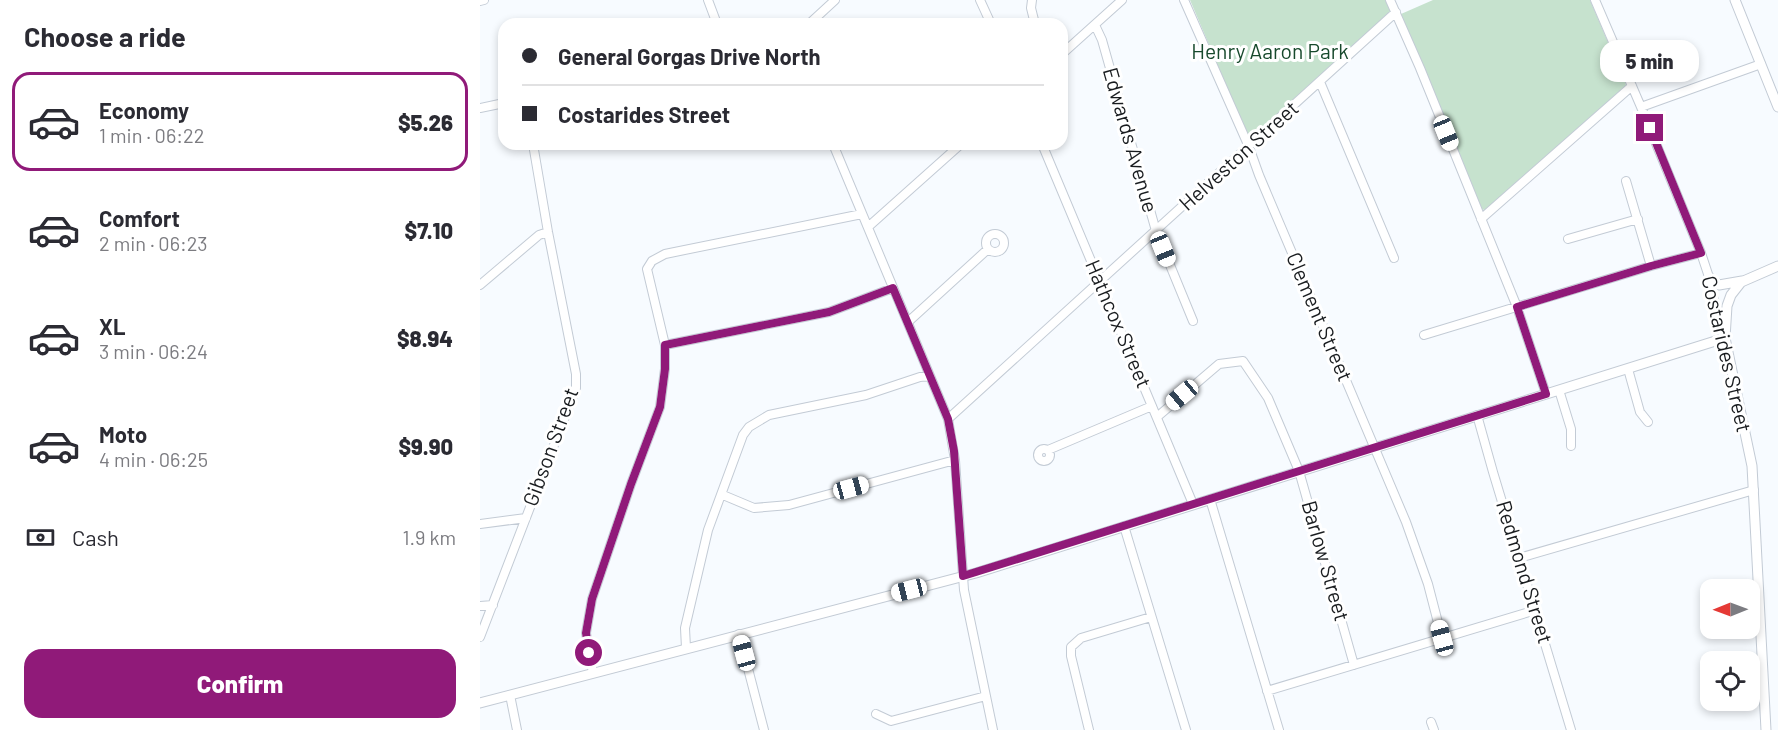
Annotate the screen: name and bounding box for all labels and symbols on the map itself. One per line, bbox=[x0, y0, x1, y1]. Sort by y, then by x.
park label: Henry Aaron Park bbox=[1191, 38, 1349, 63]
callout: 5 min bbox=[1600, 41, 1700, 83]
street label: Edwards Avenue bbox=[1099, 64, 1164, 215]
street label: Helveston Street bbox=[1173, 95, 1303, 215]
car bbox=[1431, 113, 1461, 153]
route end bbox=[1636, 114, 1663, 141]
car bbox=[1148, 229, 1178, 269]
street label: Clement Street bbox=[1282, 248, 1359, 385]
street label: Hathcox Street bbox=[1081, 256, 1158, 391]
street label: Costarides Street bbox=[1697, 273, 1758, 434]
car bbox=[1162, 377, 1202, 413]
street label: Gibson Street bbox=[517, 384, 583, 509]
car bbox=[831, 475, 871, 501]
street label: Redmond Street bbox=[1492, 497, 1559, 646]
street label: Barlow Street bbox=[1297, 498, 1356, 624]
car bbox=[889, 577, 929, 603]
north arrow bbox=[1700, 579, 1760, 639]
car bbox=[1429, 618, 1455, 658]
car bbox=[731, 633, 757, 673]
route start bbox=[575, 639, 602, 666]

